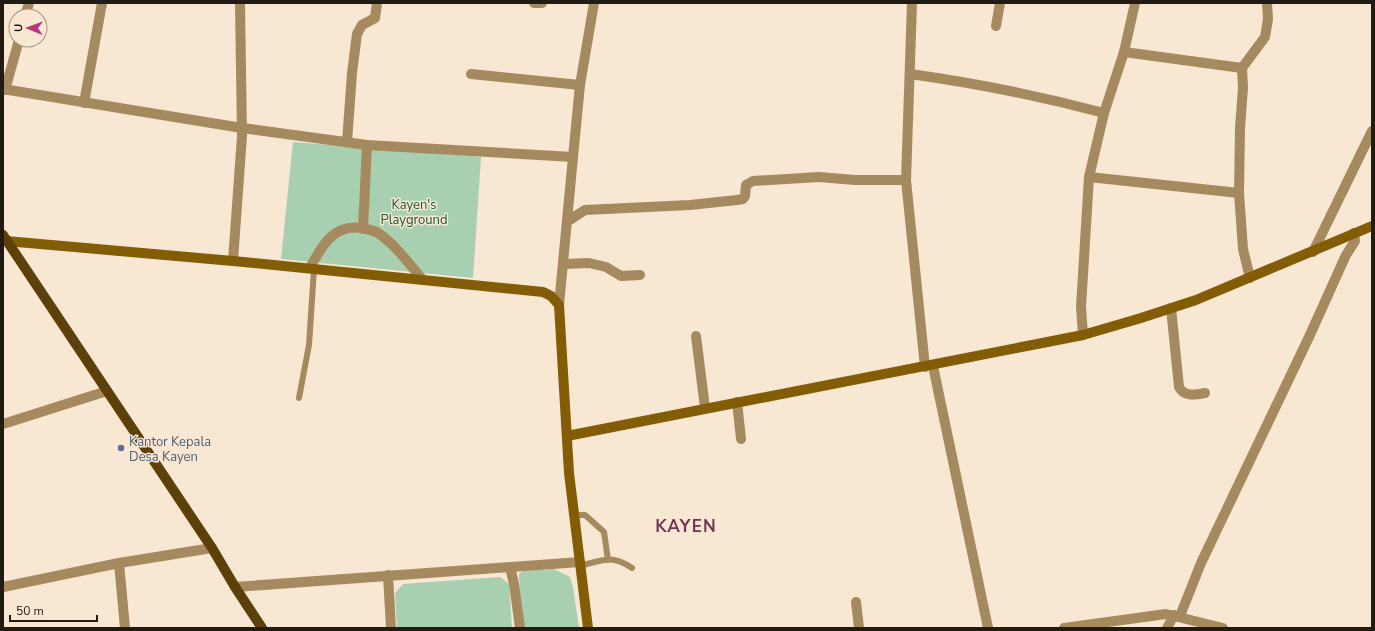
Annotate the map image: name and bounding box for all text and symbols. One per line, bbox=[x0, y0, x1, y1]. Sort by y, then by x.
north arrow bbox=[8, 8, 48, 48]
text: U bbox=[11, 24, 26, 32]
park label: Kayen's Playground bbox=[380, 196, 448, 229]
place label: Kantor Kepala Desa Kayen bbox=[129, 433, 211, 466]
marker: Kantor Kepala Desa Kayen bbox=[116, 443, 126, 453]
district label: KAYEN bbox=[655, 515, 717, 538]
scale bar bbox=[10, 597, 97, 623]
text: 50 m bbox=[16, 603, 44, 619]

